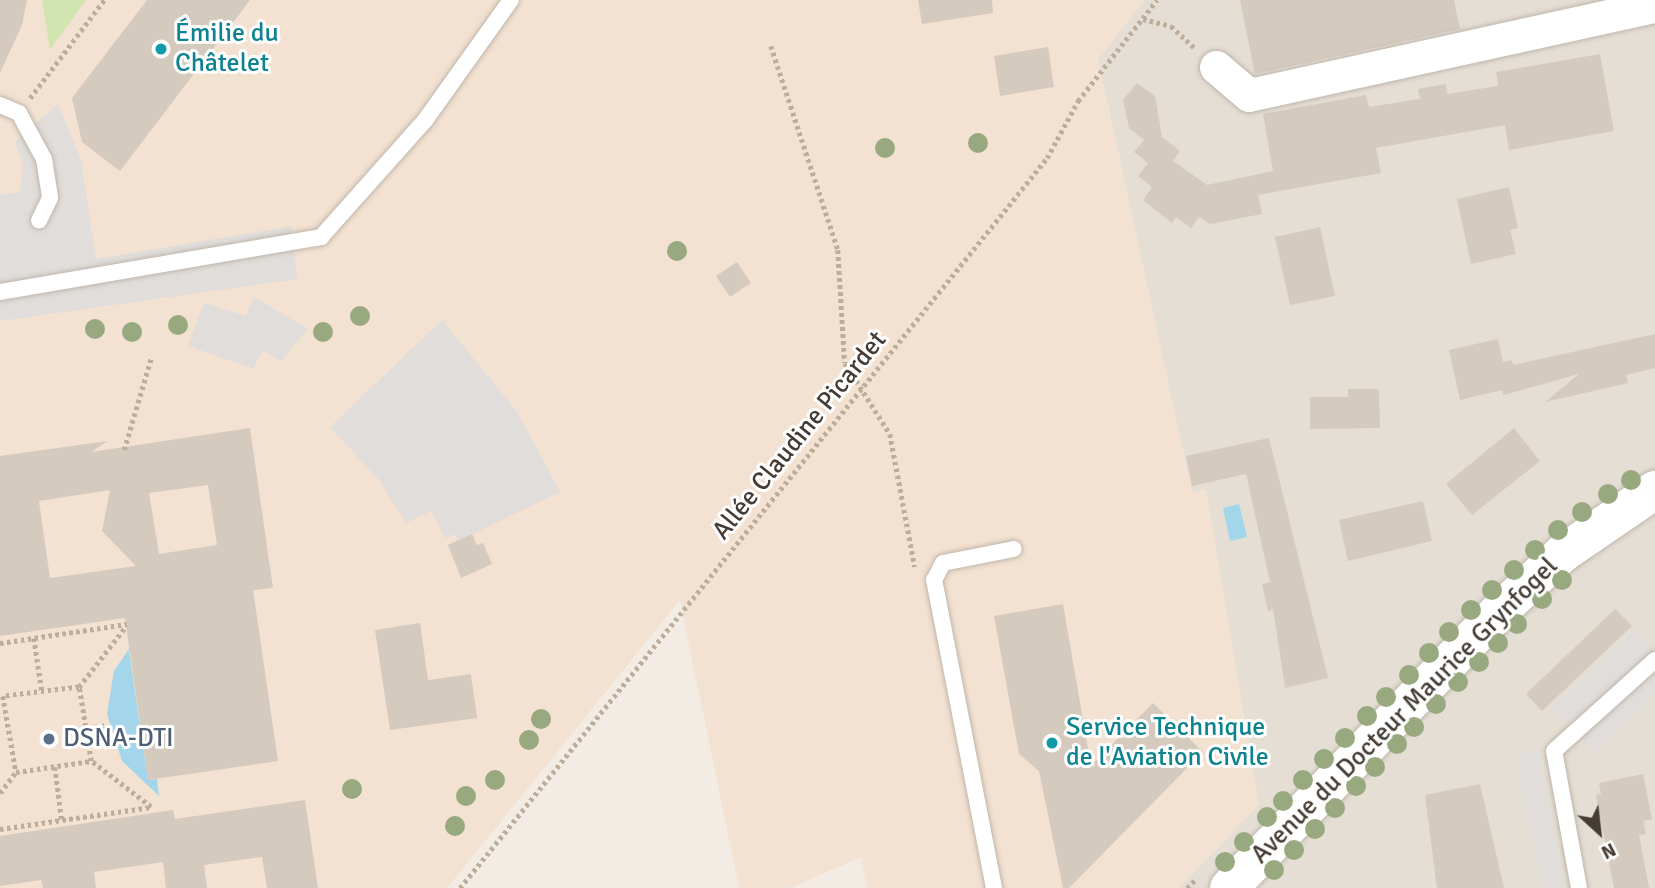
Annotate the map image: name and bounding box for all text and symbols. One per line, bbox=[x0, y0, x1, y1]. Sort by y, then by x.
place label: Émilie du Châtelet bbox=[175, 18, 279, 80]
marker: Émilie du Châtelet bbox=[153, 41, 169, 57]
street label: Allée Claudine Picardet bbox=[706, 326, 894, 546]
street label: Avenue du Docteur Maurice Grynfogel bbox=[1245, 551, 1565, 871]
place label: Service Technique de l'Aviation Civile bbox=[1066, 712, 1269, 774]
place label: DSNA-DTI bbox=[63, 723, 174, 755]
marker: DSNA-DTI bbox=[41, 731, 57, 747]
marker: Service Technique de l'Aviation Civile bbox=[1044, 735, 1060, 751]
north arrow bbox=[1564, 797, 1634, 867]
text: N bbox=[1597, 837, 1620, 864]

